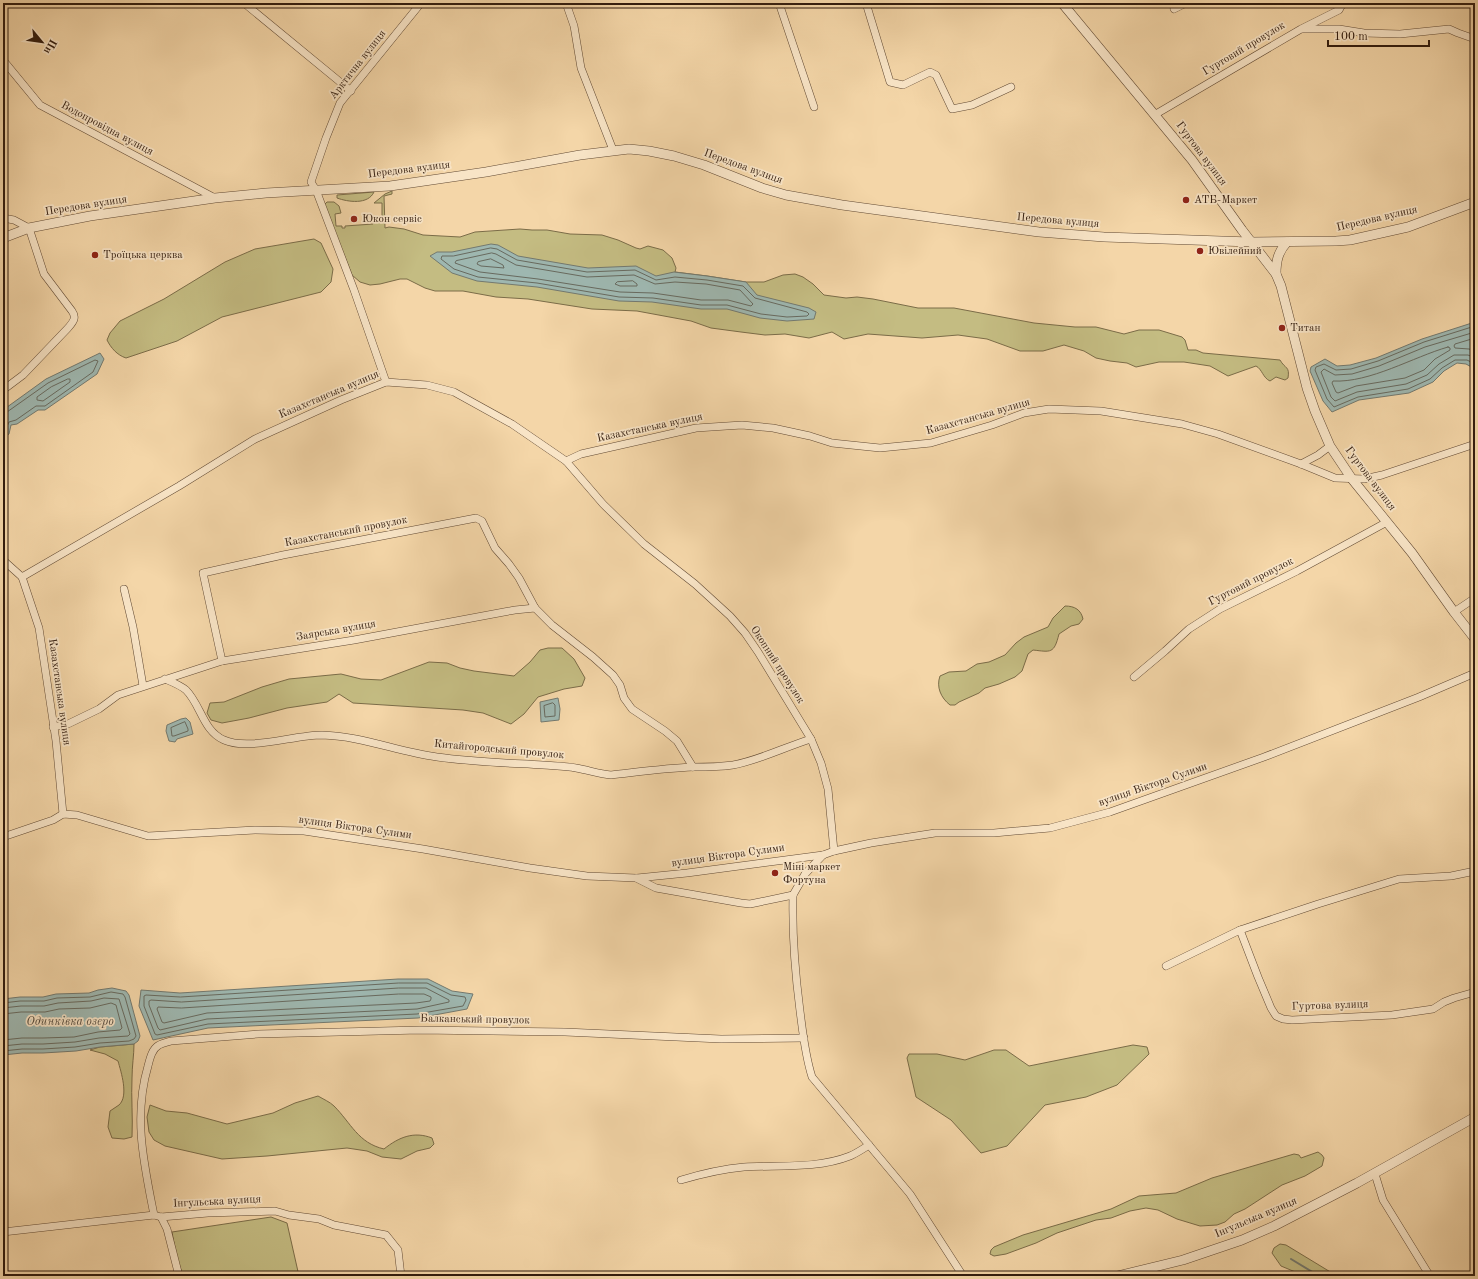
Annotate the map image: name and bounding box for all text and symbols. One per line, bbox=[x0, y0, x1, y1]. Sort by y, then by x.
street label: Гуртовий провулок bbox=[1201, 20, 1287, 78]
north arrow bbox=[22, 22, 62, 62]
scale bar bbox=[1328, 22, 1429, 48]
street label: Арктична вулиця bbox=[328, 28, 389, 102]
text: 100 m bbox=[1334, 31, 1368, 43]
text: Пн bbox=[41, 37, 58, 55]
street label: Водопровідна вулиця bbox=[59, 100, 155, 158]
street label: Гуртова вулиця bbox=[1173, 120, 1229, 188]
street label: Передова вулиця bbox=[702, 148, 784, 186]
street label: Передова вулиця bbox=[367, 159, 451, 181]
street label: Передова вулиця bbox=[44, 194, 128, 218]
marker: АТБ-Маркет bbox=[1181, 195, 1191, 205]
place label: АТБ-Маркет bbox=[1194, 195, 1257, 206]
street label: Передова вулиця bbox=[1335, 204, 1419, 234]
street label: Передова вулиця bbox=[1016, 212, 1100, 230]
marker: Юкон сервіс bbox=[349, 214, 359, 224]
place label: Юкон сервіс bbox=[362, 214, 422, 225]
marker: Ювілейний bbox=[1195, 246, 1205, 256]
place label: Ювілейний bbox=[1208, 246, 1262, 257]
marker: Троїцька церква bbox=[90, 250, 100, 260]
place label: Троїцька церква bbox=[103, 250, 183, 261]
marker: Титан bbox=[1277, 323, 1287, 333]
place label: Титан bbox=[1290, 323, 1320, 334]
street label: Казахстанська вулиця bbox=[277, 369, 381, 421]
street label: Казахстанська вулиця bbox=[925, 397, 1032, 437]
street label: Казахстанська вулиця bbox=[596, 411, 704, 445]
street label: Гуртова вулиця bbox=[1342, 445, 1398, 513]
street label: Казахстанський провулок bbox=[284, 515, 409, 549]
street label: Гуртовий провулок bbox=[1207, 556, 1296, 608]
street label: Заярська вулиця bbox=[295, 619, 377, 643]
street label: Окопний провулок bbox=[748, 624, 806, 706]
street label: Казахстанська вулиця bbox=[46, 638, 72, 746]
street label: Китайгородський провулок bbox=[434, 739, 565, 761]
street label: вулиця Віктора Сулими bbox=[1097, 761, 1209, 809]
street label: вулиця Віктора Сулими bbox=[298, 815, 412, 841]
street label: вулиця Віктора Сулими bbox=[671, 843, 785, 869]
place label: Міні маркет Фортуна bbox=[783, 862, 841, 886]
marker: Міні маркет Фортуна bbox=[770, 868, 780, 878]
street label: Гуртова вулиця bbox=[1291, 999, 1369, 1013]
street label: Балканський провулок bbox=[420, 1014, 530, 1026]
water label: Одинківка озеро bbox=[26, 1016, 114, 1028]
street label: Інгульська вулиця bbox=[173, 1194, 262, 1210]
street label: Інгульська вулиця bbox=[1213, 1196, 1299, 1240]

